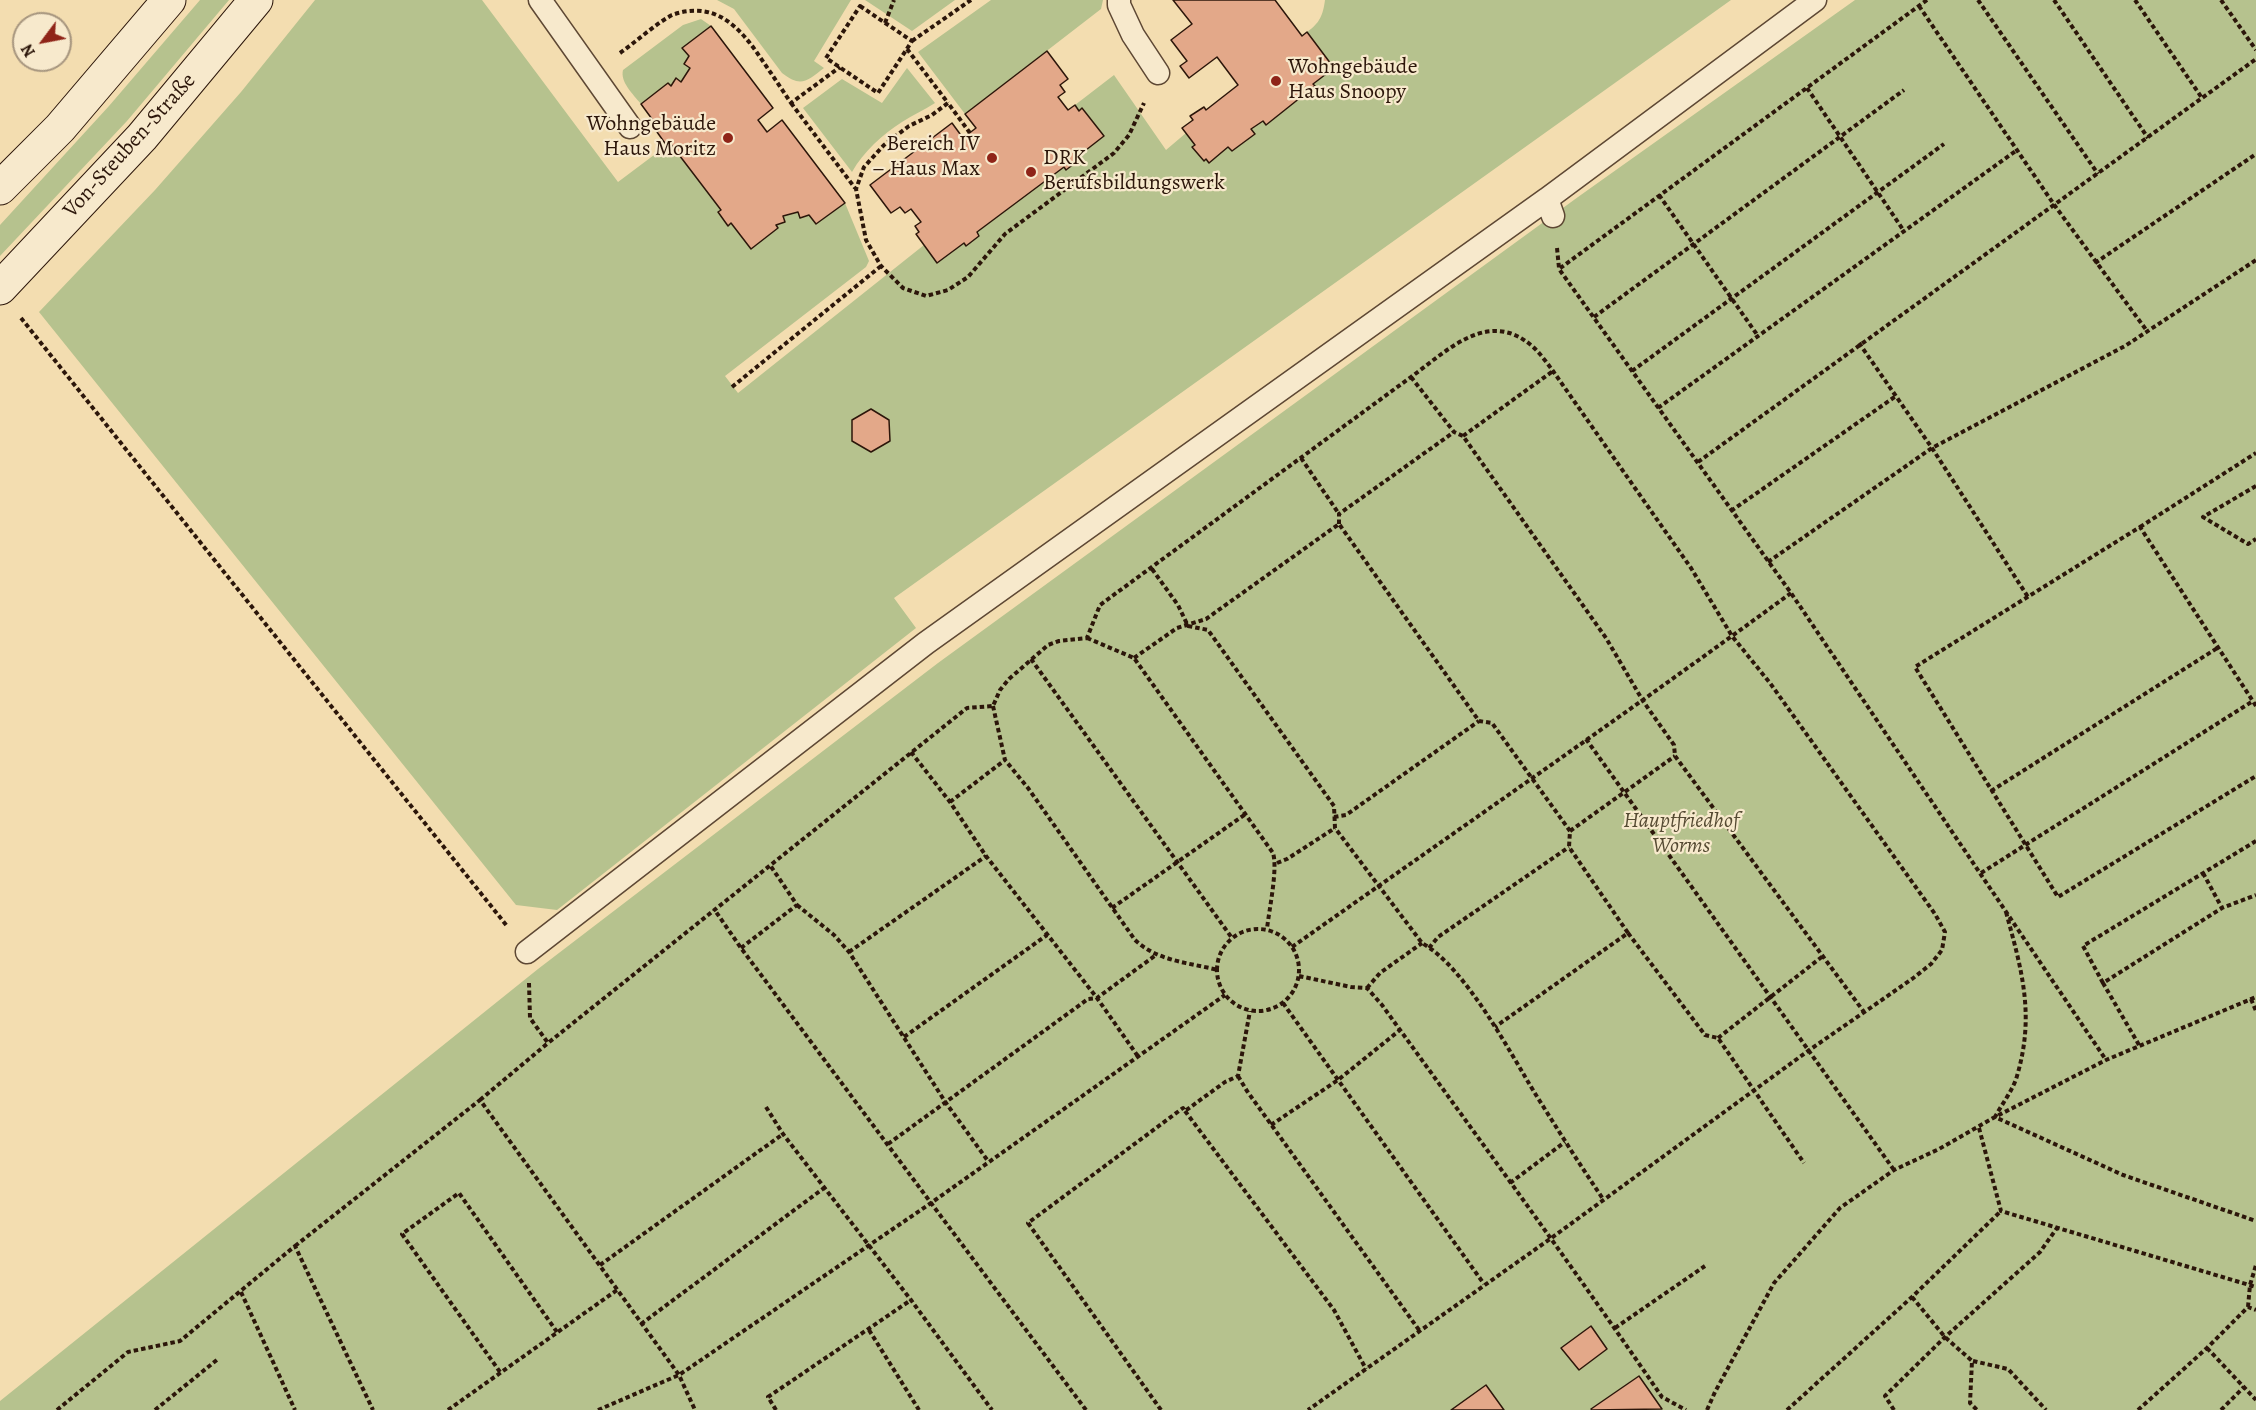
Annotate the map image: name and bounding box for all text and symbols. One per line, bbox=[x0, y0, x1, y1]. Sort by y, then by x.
north arrow bbox=[12, 12, 72, 72]
text: N bbox=[16, 40, 41, 61]
place label: Wohngebäude Haus Snoopy bbox=[1288, 55, 1417, 106]
street label: Von-Steuben-Straße bbox=[58, 68, 202, 224]
marker: Wohngebäude Haus Snoopy bbox=[1269, 74, 1283, 88]
place label: Wohngebäude Haus Moritz bbox=[587, 112, 716, 164]
marker: Wohngebäude Haus Moritz bbox=[721, 131, 735, 145]
place label: Bereich IV – Haus Max bbox=[872, 132, 980, 184]
place label: DRK Berufsbildungswerk bbox=[1043, 146, 1225, 198]
marker: Bereich IV – Haus Max bbox=[985, 151, 999, 165]
marker: DRK Berufsbildungswerk bbox=[1024, 165, 1038, 179]
park label: Hauptfriedhof Worms bbox=[1623, 809, 1739, 860]

